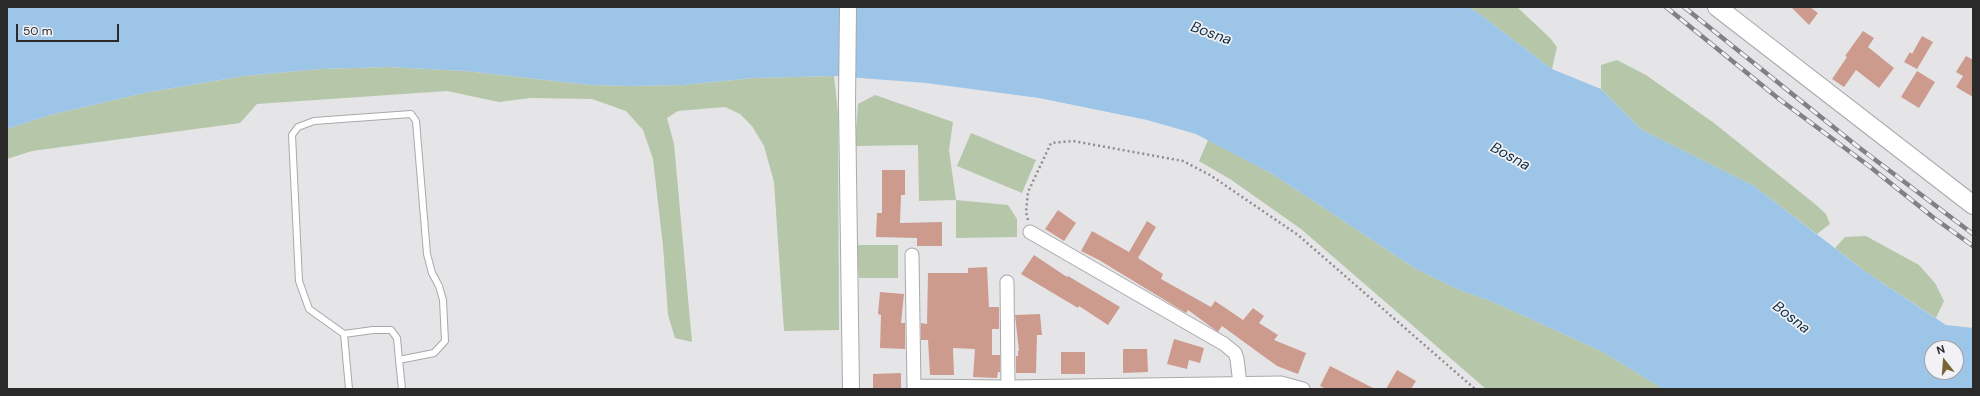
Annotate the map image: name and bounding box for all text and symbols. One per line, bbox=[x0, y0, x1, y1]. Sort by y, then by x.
scale bar bbox=[18, 16, 121, 42]
water label: Bosna bbox=[1188, 18, 1234, 50]
text: 50 m bbox=[23, 23, 52, 39]
water label: Bosna bbox=[1487, 139, 1533, 175]
water label: Bosna bbox=[1769, 298, 1813, 338]
north arrow bbox=[1924, 340, 1964, 380]
text: N bbox=[1935, 342, 1947, 357]

